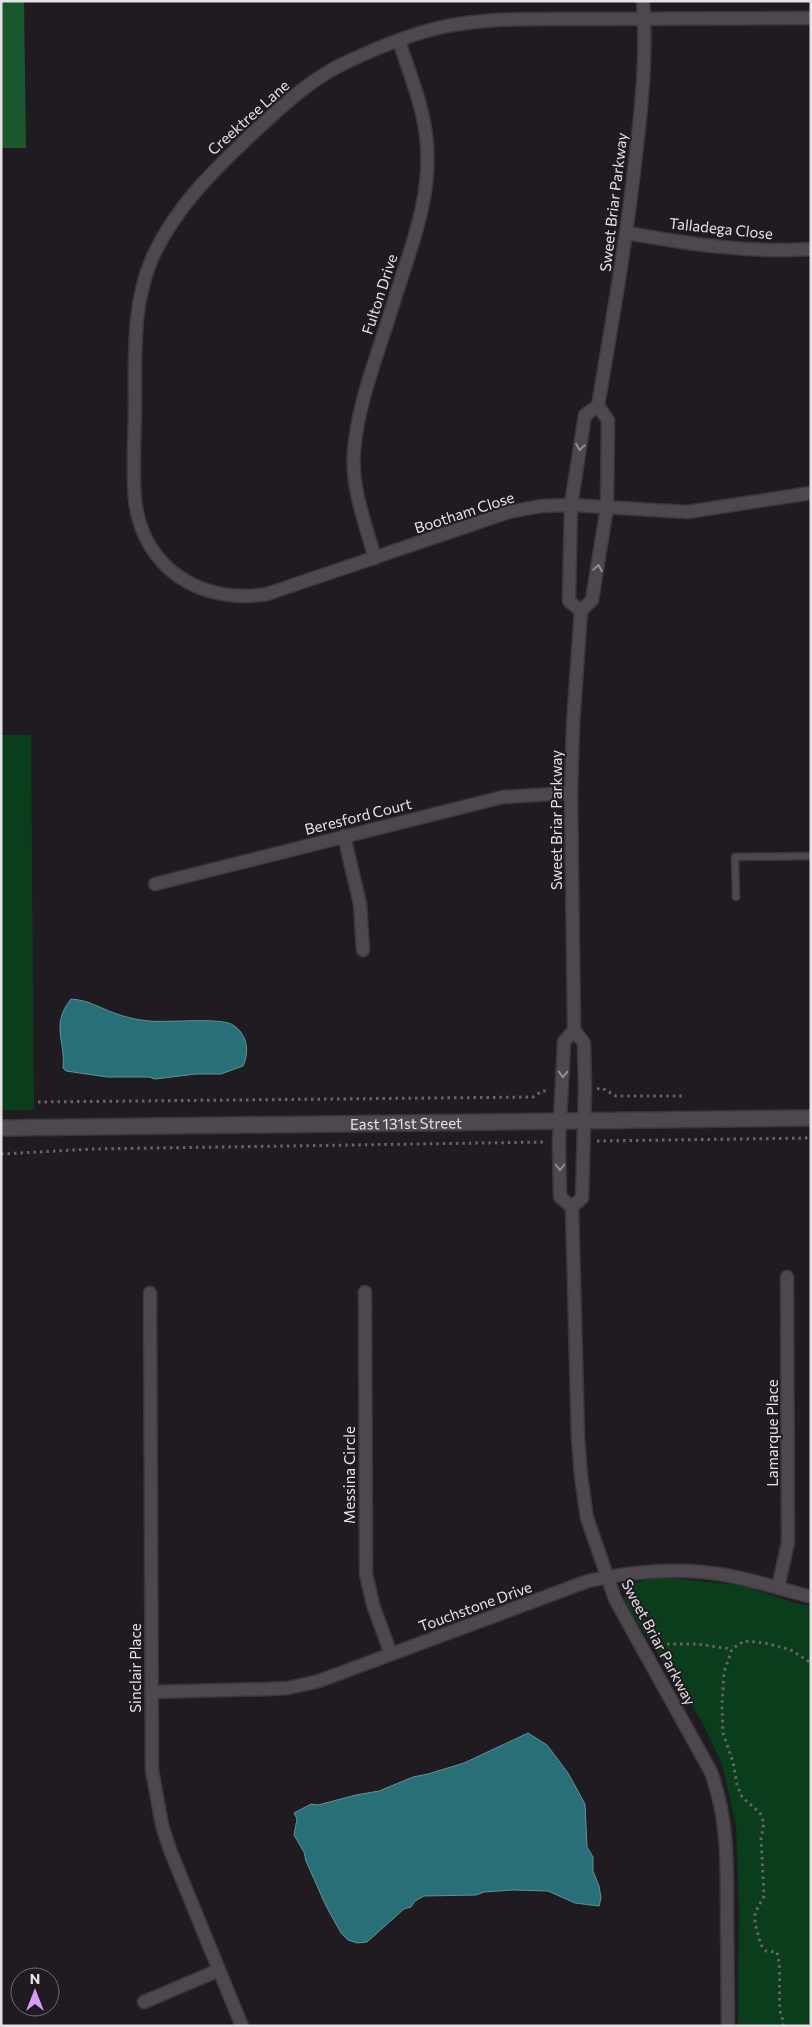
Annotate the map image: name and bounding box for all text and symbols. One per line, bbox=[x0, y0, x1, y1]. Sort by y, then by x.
street label: Creektree Lane bbox=[204, 76, 293, 158]
street label: Sweet Briar Parkway bbox=[596, 131, 630, 273]
street label: Talladega Close bbox=[668, 214, 774, 242]
street label: Fulton Drive bbox=[358, 252, 400, 336]
one-way arrow bbox=[576, 443, 586, 452]
street label: Bootham Close bbox=[412, 487, 516, 537]
one-way arrow bbox=[592, 564, 602, 572]
street label: Sweet Briar Parkway bbox=[547, 750, 565, 890]
street label: Beresford Court bbox=[303, 794, 413, 838]
one-way arrow bbox=[558, 1070, 568, 1078]
street label: East 131st Street bbox=[350, 1113, 462, 1133]
one-way arrow bbox=[555, 1164, 565, 1171]
street label: Lamarque Place bbox=[763, 1379, 781, 1487]
street label: Messina Circle bbox=[340, 1426, 358, 1524]
street label: Sweet Briar Parkway bbox=[618, 1576, 700, 1708]
street label: Touchstone Drive bbox=[416, 1577, 534, 1635]
street label: Sinclair Place bbox=[126, 1623, 144, 1713]
north arrow bbox=[10, 1967, 60, 2017]
text: N bbox=[30, 1970, 40, 1987]

